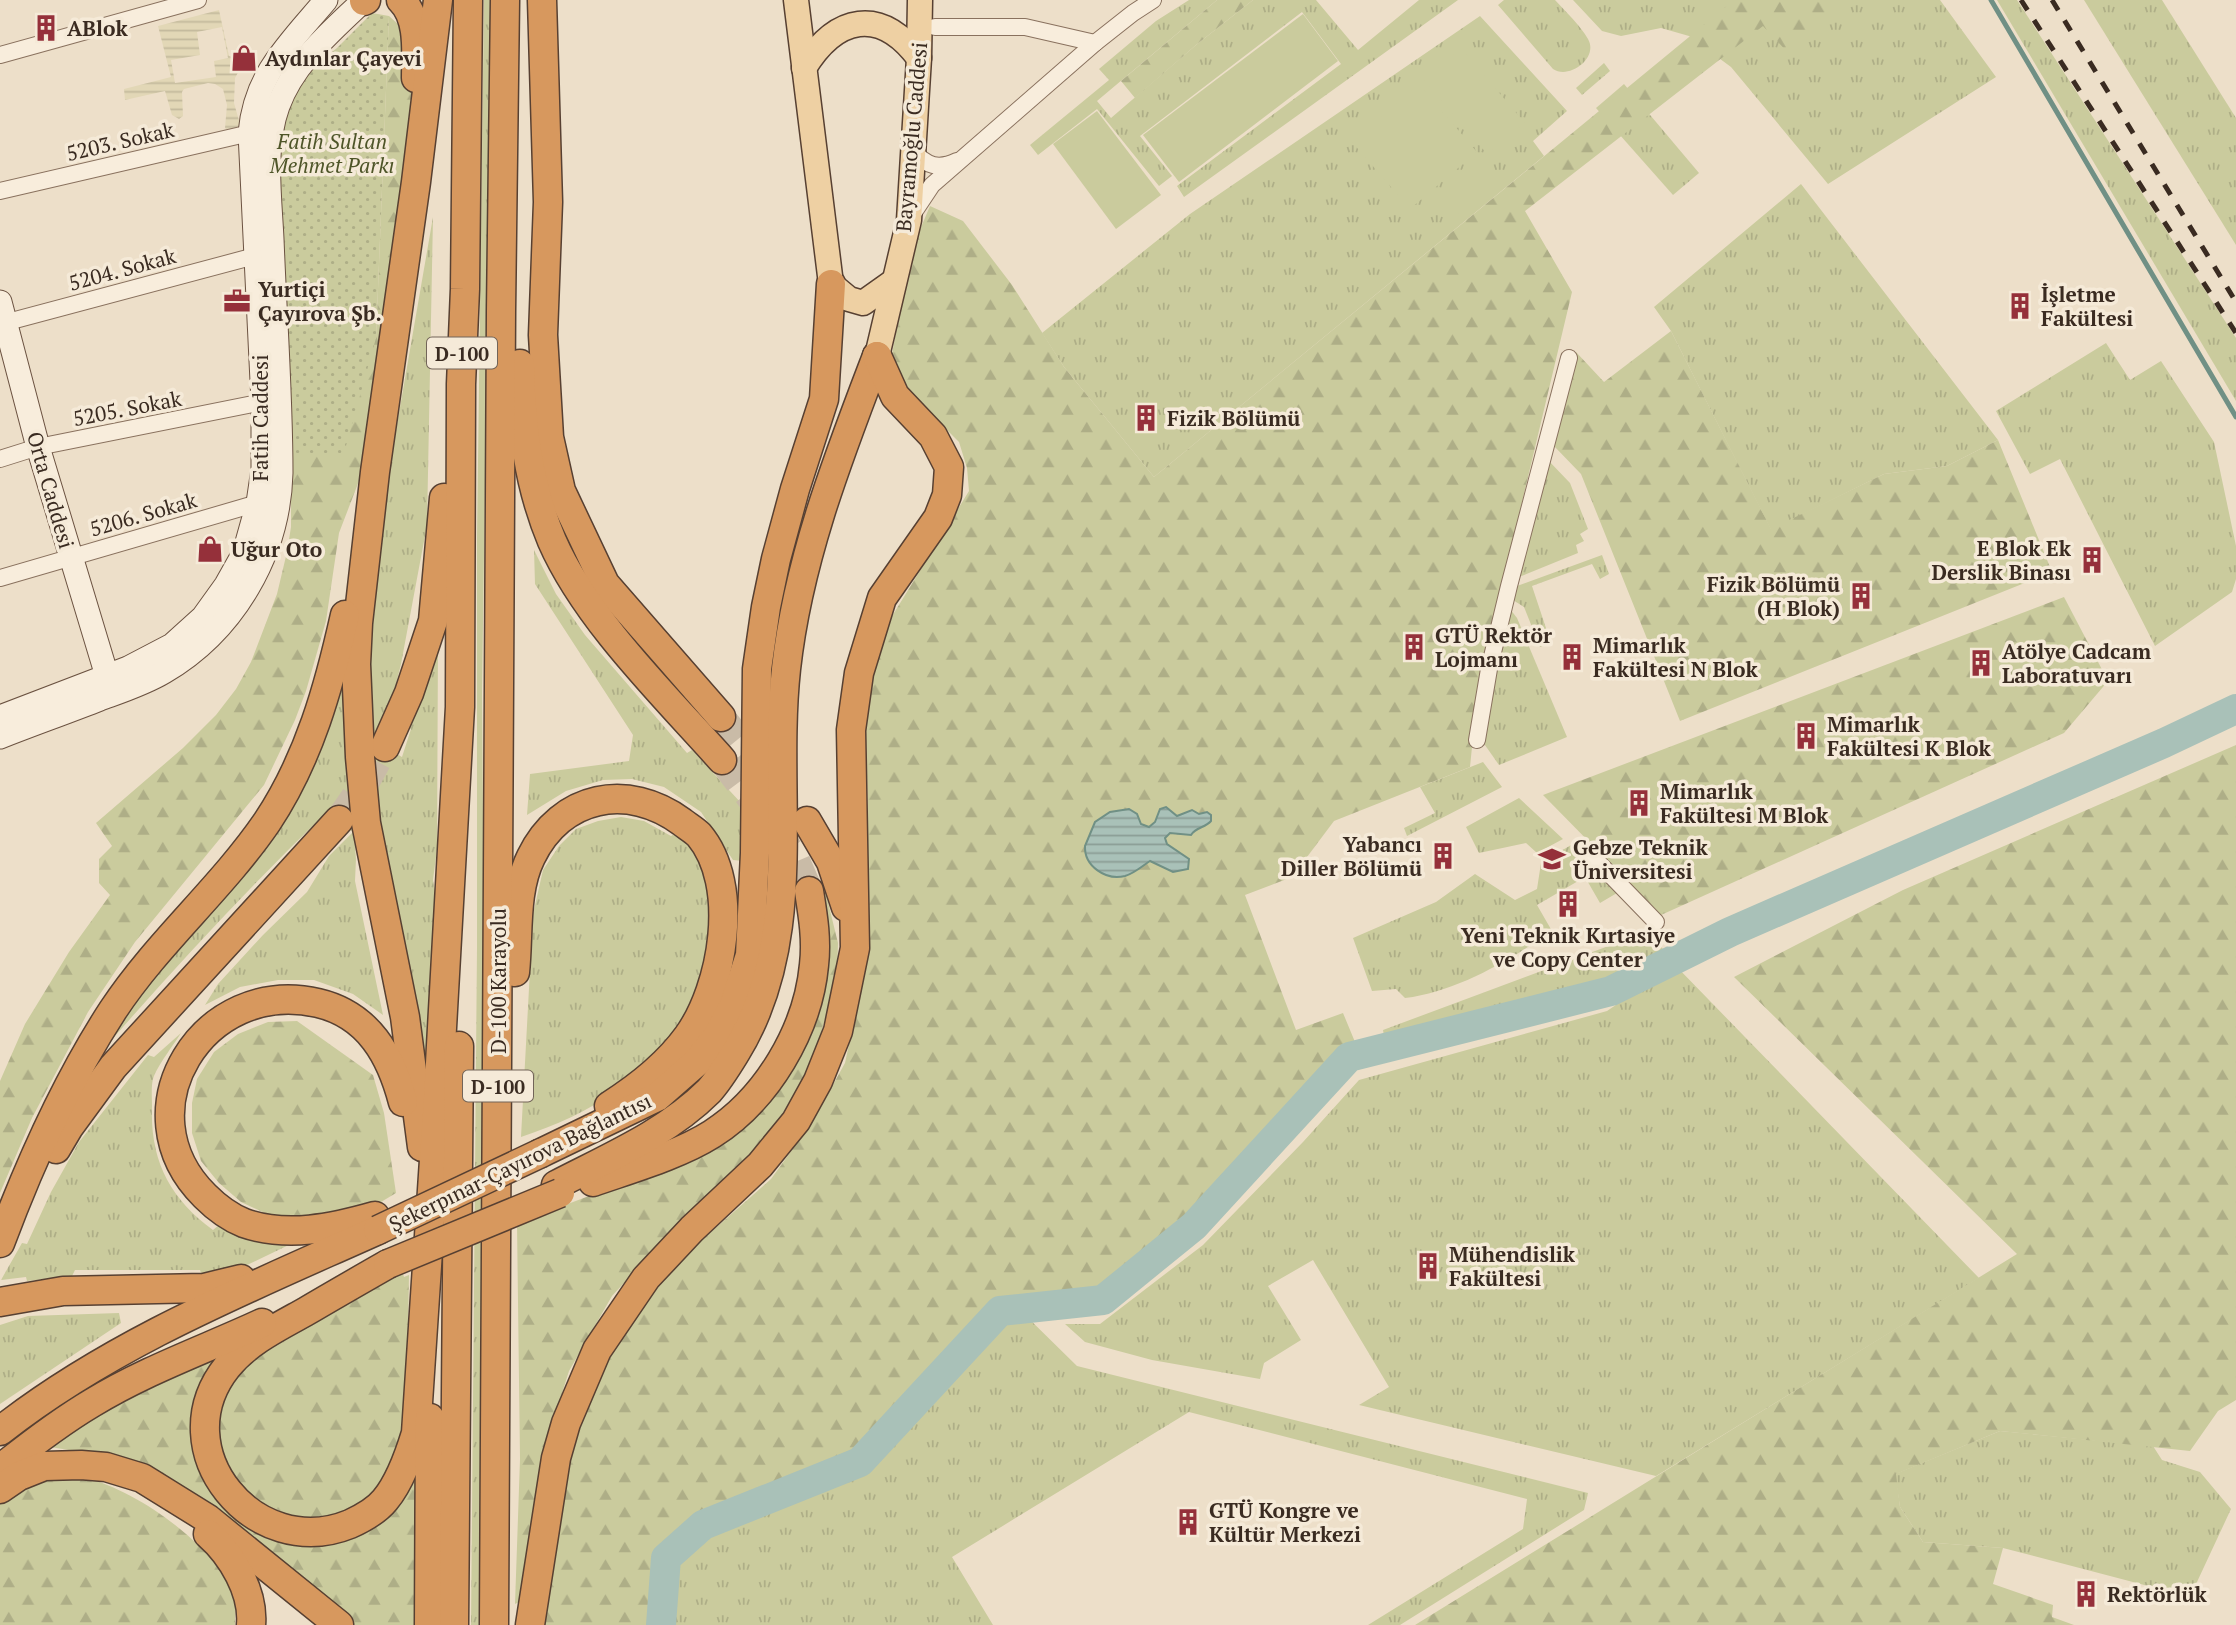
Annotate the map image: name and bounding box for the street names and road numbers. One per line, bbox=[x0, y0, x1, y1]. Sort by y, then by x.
street label: Bayramoğlu Caddesi bbox=[889, 41, 933, 233]
street label: 5203. Sokak bbox=[63, 115, 177, 167]
street label: 5204. Sokak bbox=[65, 241, 179, 297]
road number: D-100 bbox=[427, 338, 497, 368]
street label: Fatih Caddesi bbox=[246, 355, 274, 482]
street label: 5205. Sokak bbox=[70, 384, 184, 432]
street label: Orta Caddesi bbox=[21, 428, 81, 552]
street label: 5206. Sokak bbox=[86, 485, 200, 543]
street label: D-100 Karayolu bbox=[484, 908, 512, 1054]
road number: D-100 bbox=[463, 1070, 533, 1102]
street label: Şekerpınar-Çayırova Bağlantısı bbox=[384, 1086, 656, 1238]

